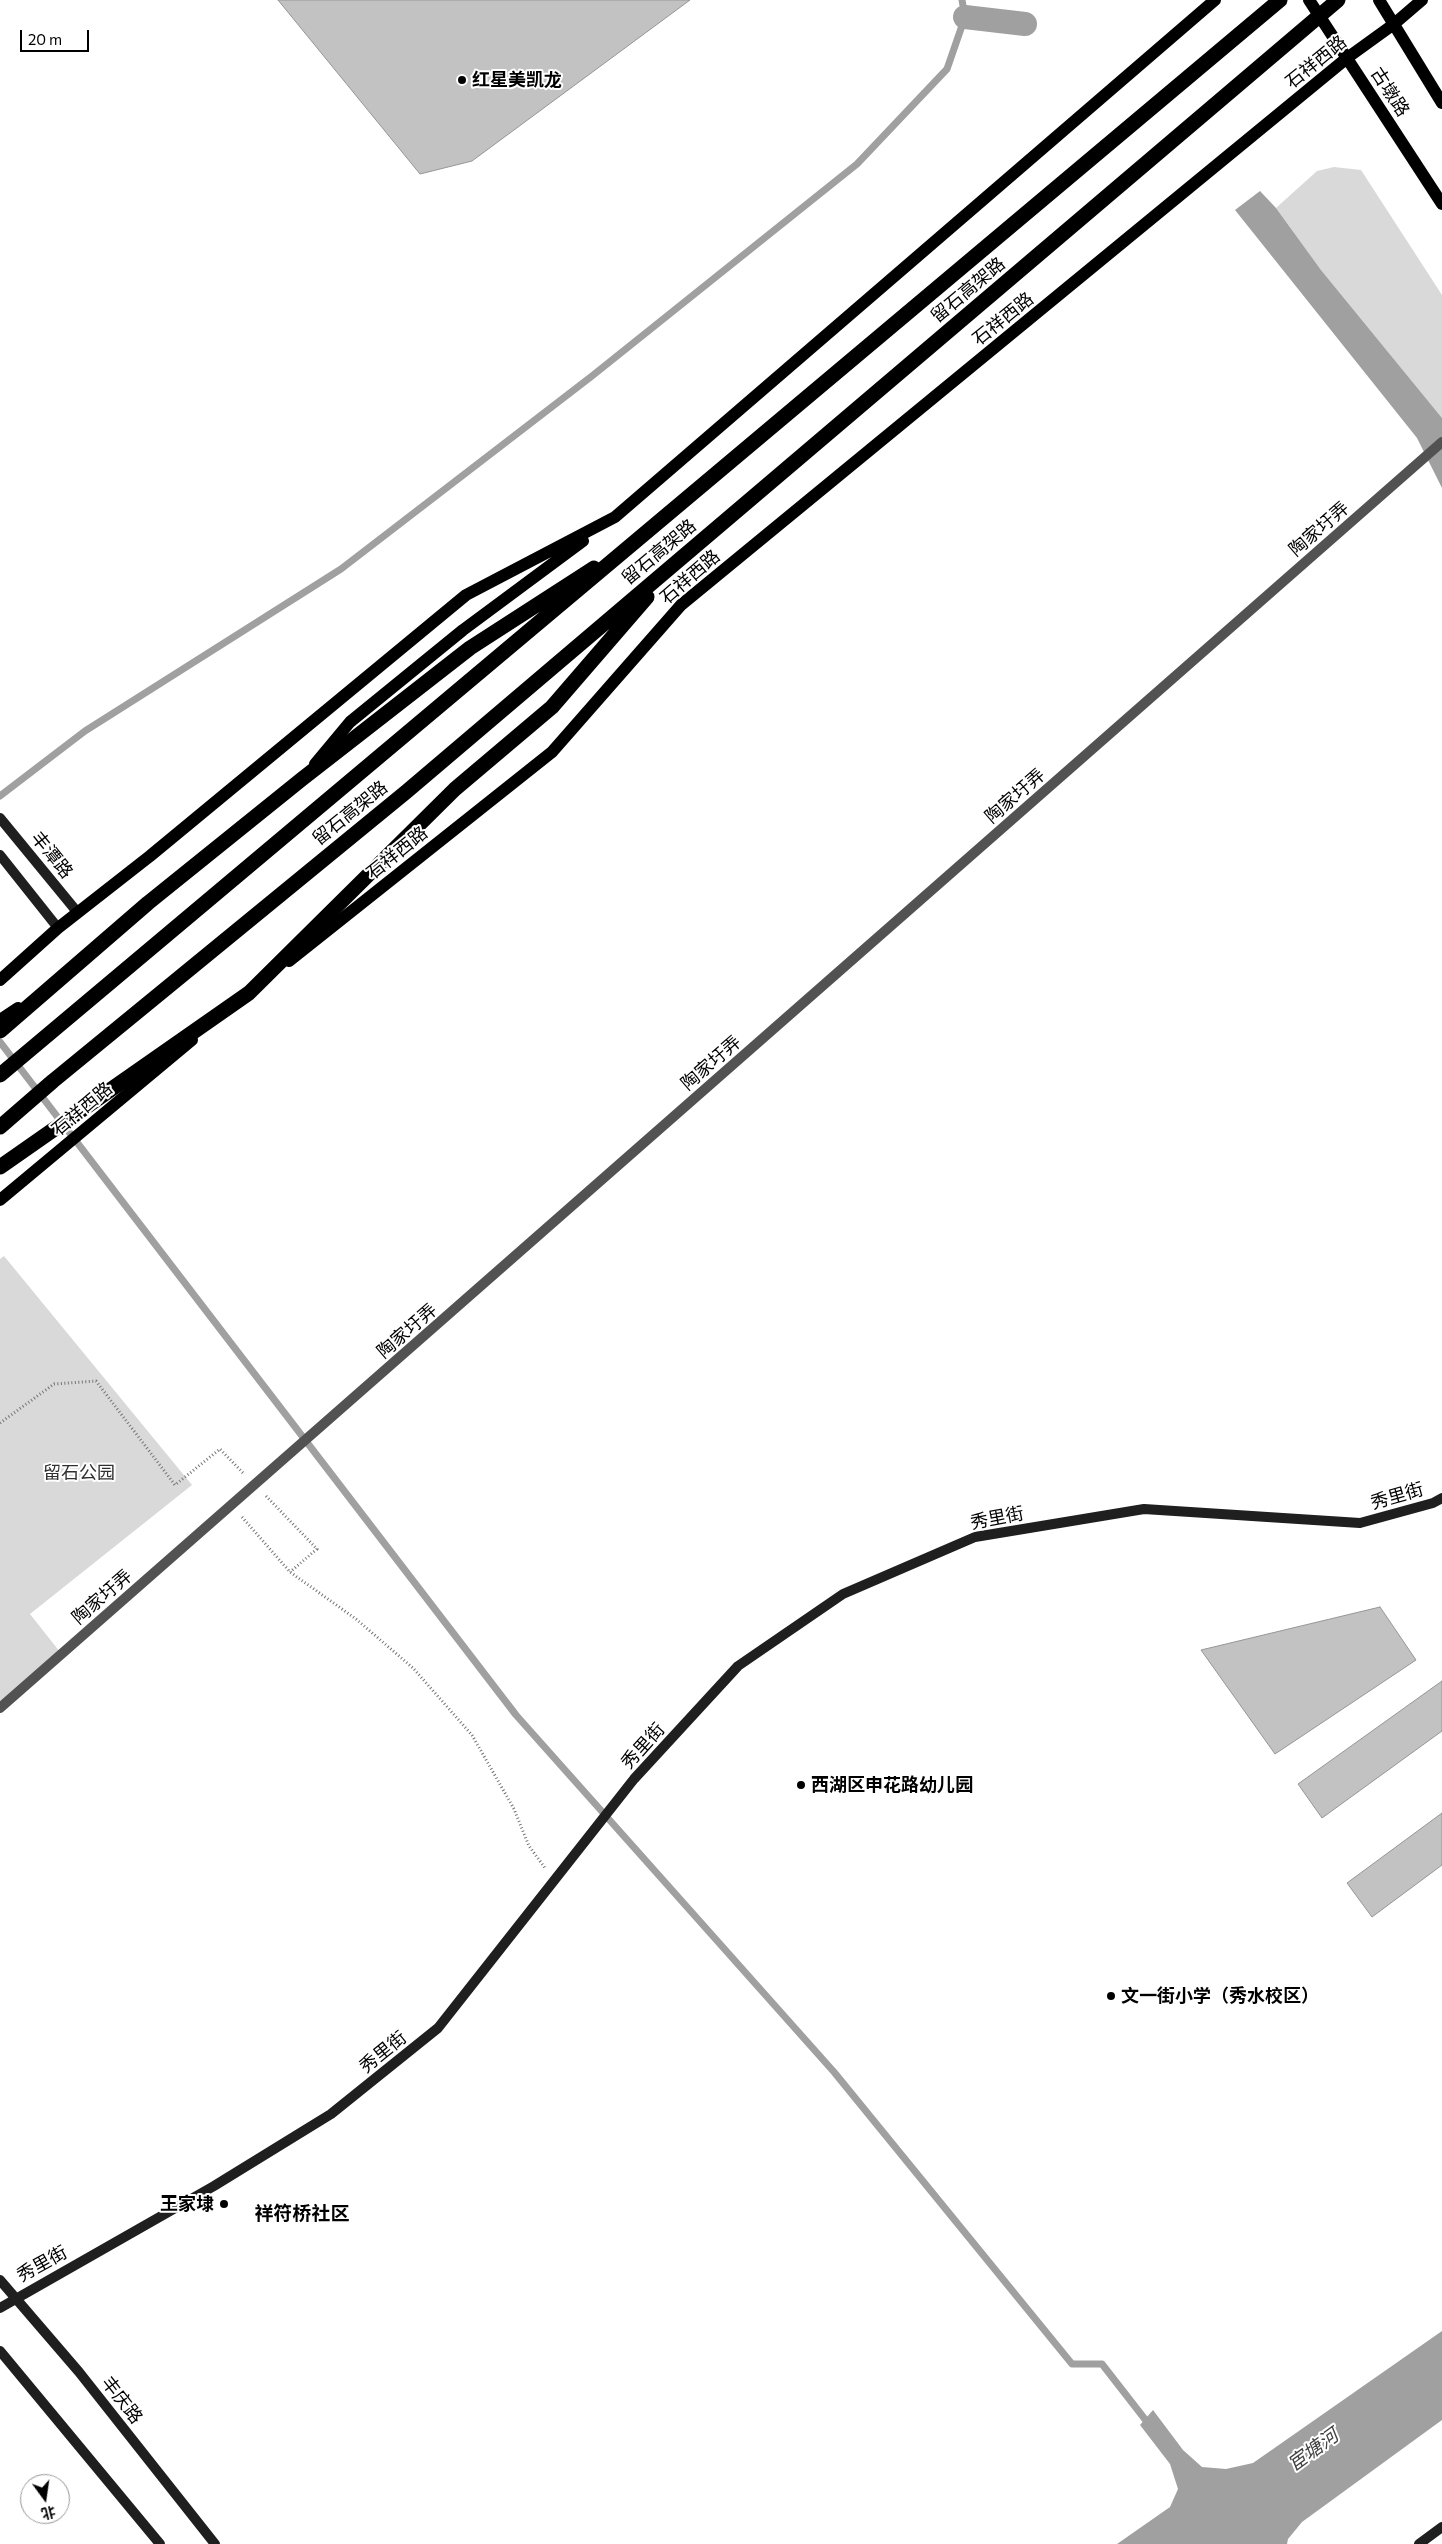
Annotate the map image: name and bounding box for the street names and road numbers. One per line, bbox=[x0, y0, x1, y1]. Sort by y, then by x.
street label: 石祥西路 bbox=[1281, 31, 1351, 93]
street label: 古墩路 bbox=[1366, 63, 1414, 121]
street label: 留石高架路 bbox=[927, 253, 1009, 327]
street label: 石祥西路 bbox=[968, 288, 1038, 350]
street label: 陶家圩弄 bbox=[1285, 497, 1353, 561]
street label: 留石高架路 bbox=[618, 515, 700, 589]
street label: 石祥西路 bbox=[656, 545, 724, 609]
street label: 陶家圩弄 bbox=[981, 764, 1049, 828]
street label: 留石高架路 bbox=[308, 776, 392, 850]
street label: 石祥西路 bbox=[362, 822, 432, 884]
street label: 丰潭路 bbox=[27, 827, 77, 883]
street label: 陶家圩弄 bbox=[677, 1031, 745, 1095]
street label: 石祥西路 bbox=[47, 1078, 117, 1140]
street label: 陶家圩弄 bbox=[373, 1299, 441, 1363]
street label: 秀里街 bbox=[1368, 1478, 1426, 1514]
street label: 秀里街 bbox=[968, 1502, 1026, 1534]
street label: 陶家圩弄 bbox=[68, 1565, 136, 1629]
street label: 秀里街 bbox=[617, 1719, 669, 1773]
street label: 秀里街 bbox=[355, 2027, 411, 2077]
street label: 秀里街 bbox=[13, 2241, 71, 2287]
street label: 丰庆路 bbox=[97, 2372, 147, 2428]

